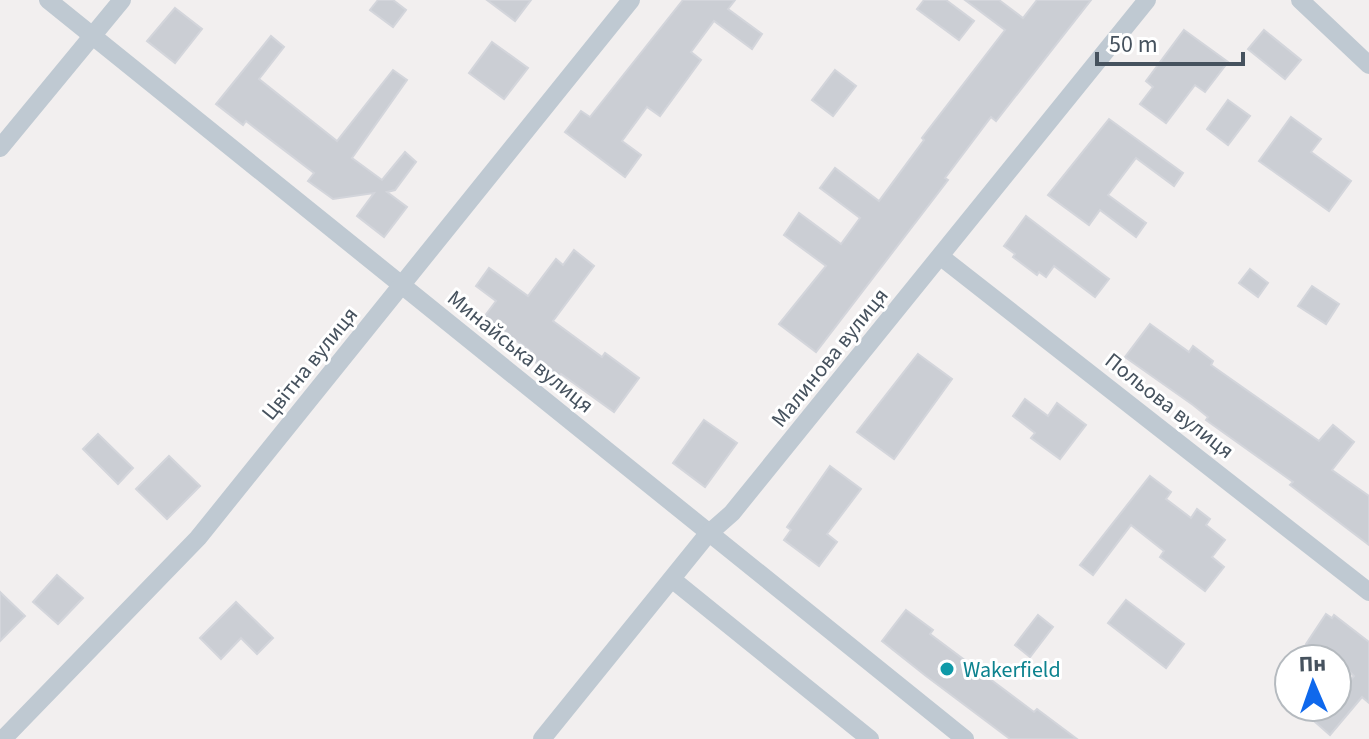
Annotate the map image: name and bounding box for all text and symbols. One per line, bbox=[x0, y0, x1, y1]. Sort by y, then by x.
scale bar bbox=[1097, 16, 1243, 66]
text: 50 m bbox=[1109, 27, 1158, 62]
street label: Малинова вулиця bbox=[764, 281, 896, 434]
street label: Минайська вулиця bbox=[440, 283, 600, 421]
street label: Цвітна вулиця bbox=[254, 300, 366, 427]
street label: Польова вулиця bbox=[1098, 345, 1241, 466]
north arrow bbox=[1273, 643, 1353, 723]
text: Пн bbox=[1298, 648, 1327, 680]
place label: Wakerfield bbox=[963, 654, 1061, 686]
marker: Wakerfield bbox=[938, 660, 956, 678]

